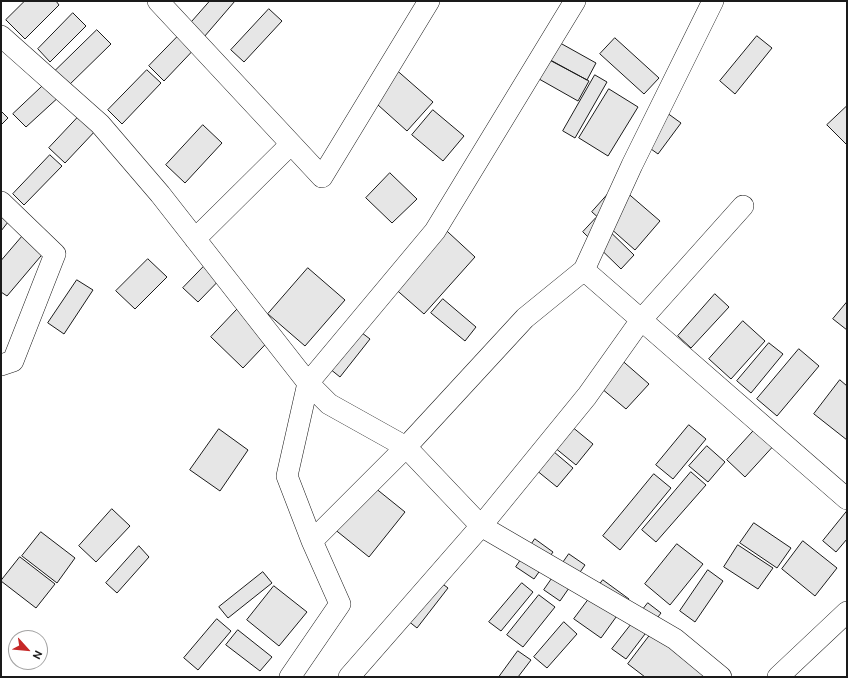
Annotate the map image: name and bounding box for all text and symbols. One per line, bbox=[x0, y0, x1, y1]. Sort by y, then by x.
north arrow bbox=[8, 630, 48, 670]
text: N bbox=[31, 649, 45, 661]

